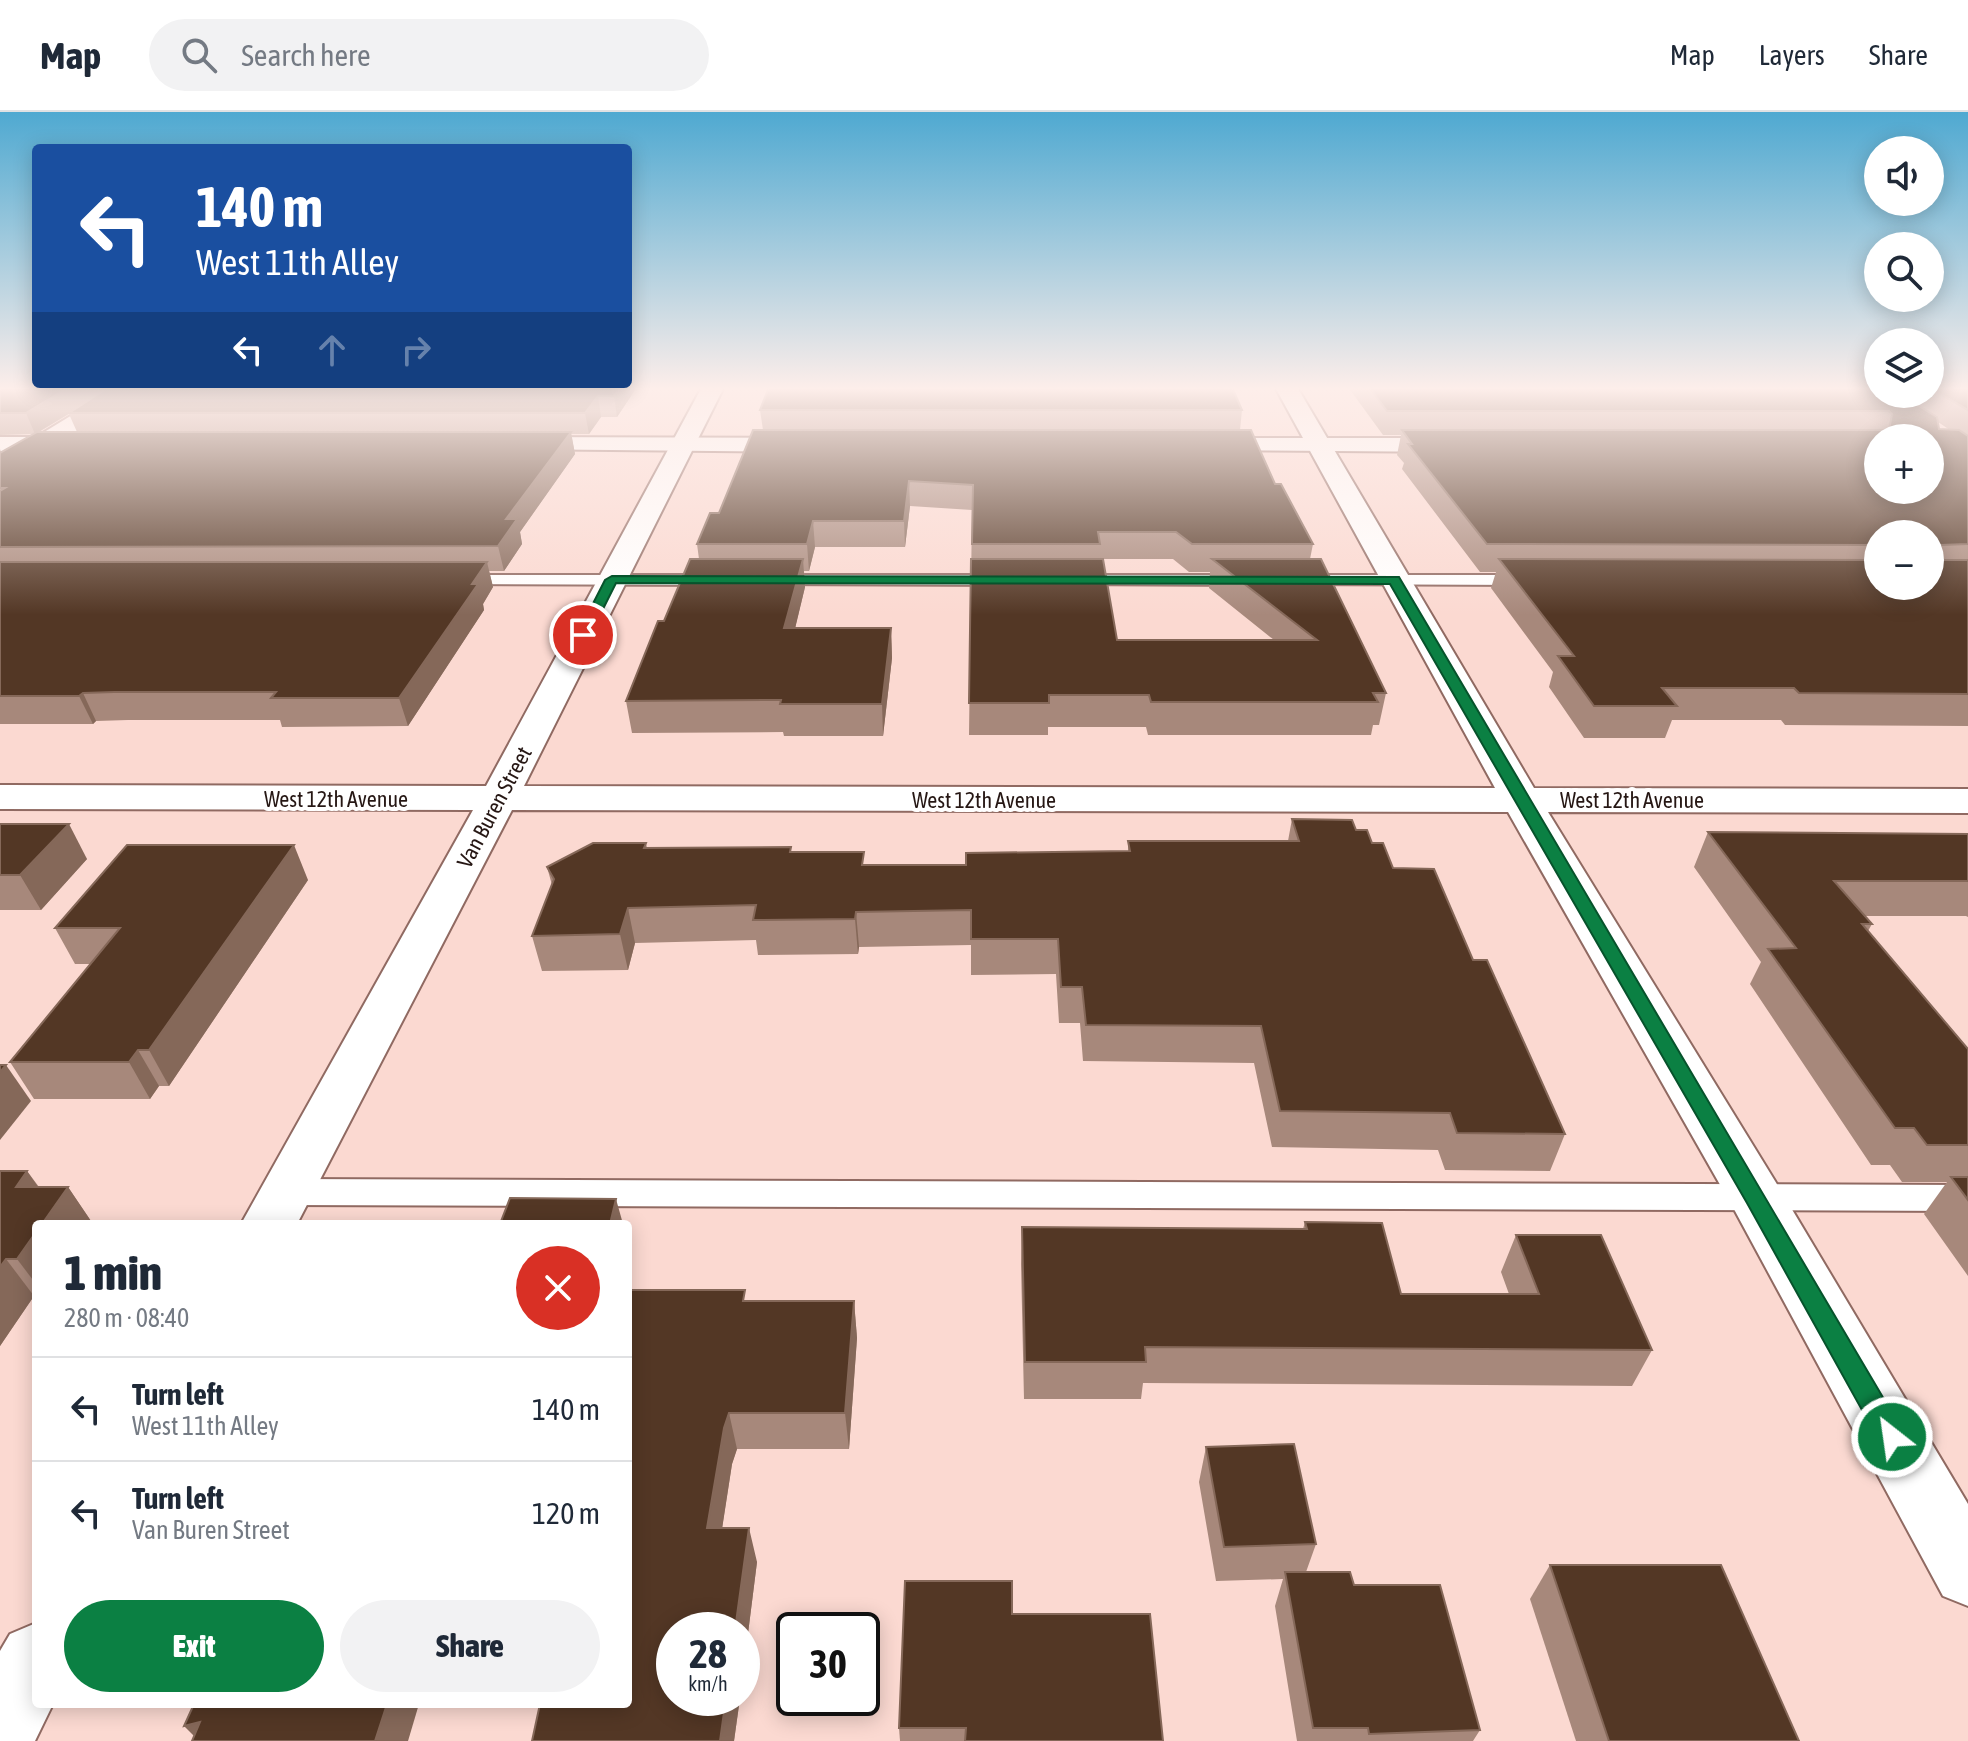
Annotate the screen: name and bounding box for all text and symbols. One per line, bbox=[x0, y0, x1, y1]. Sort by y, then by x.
search box bbox=[149, 19, 709, 91]
icon: search bbox=[177, 33, 221, 77]
text: Map bbox=[40, 34, 101, 77]
text: Search here bbox=[241, 38, 371, 72]
text: Map bbox=[1670, 39, 1715, 71]
text: Layers bbox=[1759, 39, 1825, 71]
text: Share bbox=[1869, 39, 1928, 71]
map controls bbox=[1864, 136, 1944, 600]
button: sound bbox=[1864, 136, 1944, 216]
text: 140 m bbox=[196, 175, 323, 239]
icon: left bbox=[64, 176, 168, 280]
button: search bbox=[1864, 232, 1944, 312]
text: West 11th Alley bbox=[196, 241, 399, 283]
icon: left bbox=[226, 328, 270, 372]
icon: ahead bbox=[310, 328, 354, 372]
icon: right bbox=[394, 328, 438, 372]
button: layers bbox=[1864, 328, 1944, 408]
button: + bbox=[1864, 424, 1944, 504]
button: − bbox=[1864, 520, 1944, 600]
pin bbox=[549, 601, 617, 669]
icon: arrive bbox=[561, 613, 605, 657]
street label: Van Buren Street bbox=[451, 742, 537, 872]
street label: West 12th Avenue bbox=[264, 786, 408, 812]
street label: West 12th Avenue bbox=[912, 787, 1056, 813]
street label: West 12th Avenue bbox=[1560, 787, 1704, 813]
text: 1 min bbox=[64, 1245, 162, 1300]
button: close bbox=[516, 1246, 600, 1330]
text: 280 m · 08:40 bbox=[64, 1303, 189, 1333]
text: Turn left bbox=[132, 1377, 224, 1411]
icon: left bbox=[64, 1387, 108, 1431]
text: 140 m bbox=[532, 1392, 600, 1426]
position arrow bbox=[1850, 1395, 1934, 1479]
text: West 11th Alley bbox=[132, 1411, 279, 1441]
text: Turn left bbox=[132, 1481, 224, 1515]
icon: left bbox=[64, 1491, 108, 1535]
text: 120 m bbox=[532, 1496, 600, 1530]
text: Van Buren Street bbox=[132, 1515, 290, 1545]
button: Exit bbox=[64, 1600, 324, 1692]
button: Share bbox=[340, 1600, 600, 1692]
speed limit sign: 30 bbox=[776, 1612, 880, 1716]
text: 28 bbox=[689, 1631, 727, 1676]
text: km/h bbox=[688, 1672, 728, 1695]

